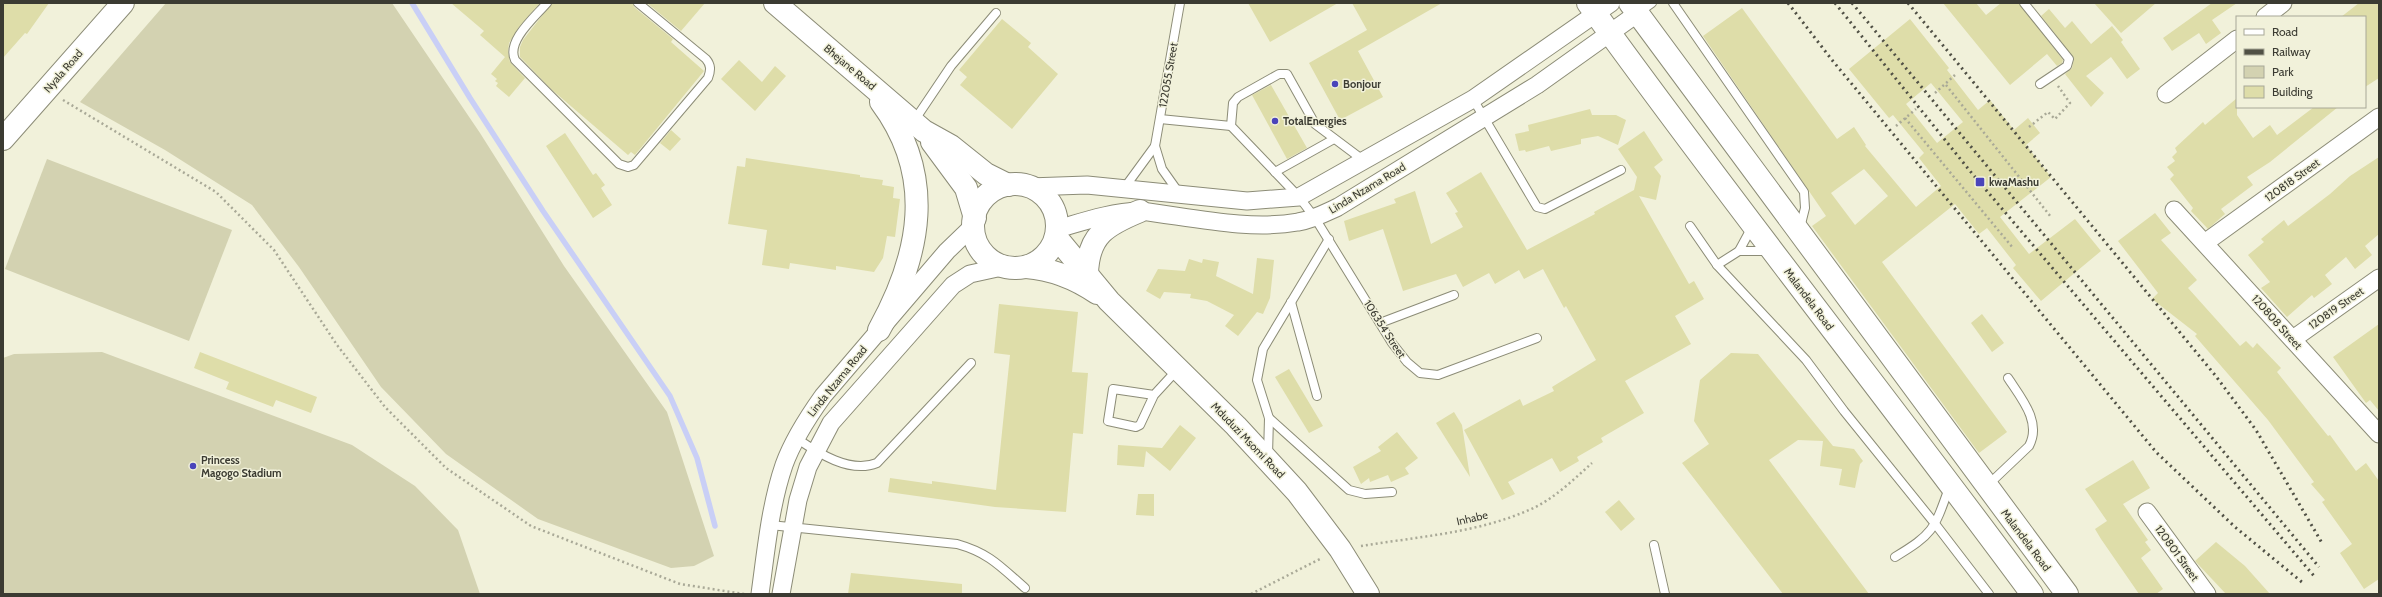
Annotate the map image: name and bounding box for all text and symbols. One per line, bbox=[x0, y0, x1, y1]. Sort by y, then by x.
legend bbox=[2236, 16, 2366, 108]
text: Road bbox=[2272, 24, 2298, 39]
street label: Bhejane Road bbox=[821, 41, 879, 93]
street label: 122055 Street bbox=[1155, 41, 1181, 108]
text: Railway bbox=[2272, 44, 2310, 59]
street label: Nyala Road bbox=[40, 47, 86, 95]
text: Park bbox=[2272, 64, 2294, 79]
place label: Bonjour bbox=[1343, 77, 1381, 91]
marker: Bonjour bbox=[1330, 79, 1340, 89]
text: Building bbox=[2272, 84, 2314, 99]
place label: TotalEnergies bbox=[1283, 114, 1347, 128]
marker: TotalEnergies bbox=[1270, 116, 1280, 126]
street label: 120818 Street bbox=[2262, 155, 2323, 205]
street label: Linda Nzama Road bbox=[1326, 160, 1408, 216]
place label: kwaMashu bbox=[1989, 175, 2039, 189]
marker: kwaMashu bbox=[1974, 176, 1986, 188]
street label: Malandela Road bbox=[1781, 265, 1837, 333]
street label: 120819 Street bbox=[2306, 284, 2367, 332]
street label: 120808 Street bbox=[2249, 292, 2305, 352]
street label: 106354 Street bbox=[1361, 297, 1409, 361]
street label: Linda Nzama Road bbox=[804, 343, 870, 419]
street label: Mduduzi Msomi Road bbox=[1208, 399, 1288, 481]
place label: Princess Magogo Stadium bbox=[201, 453, 282, 480]
marker: Princess Magogo Stadium bbox=[188, 461, 198, 471]
street label: Malandela Road bbox=[1998, 506, 2054, 574]
street label: Inhabe bbox=[1455, 508, 1489, 528]
street label: 120801 Street bbox=[2152, 522, 2202, 584]

